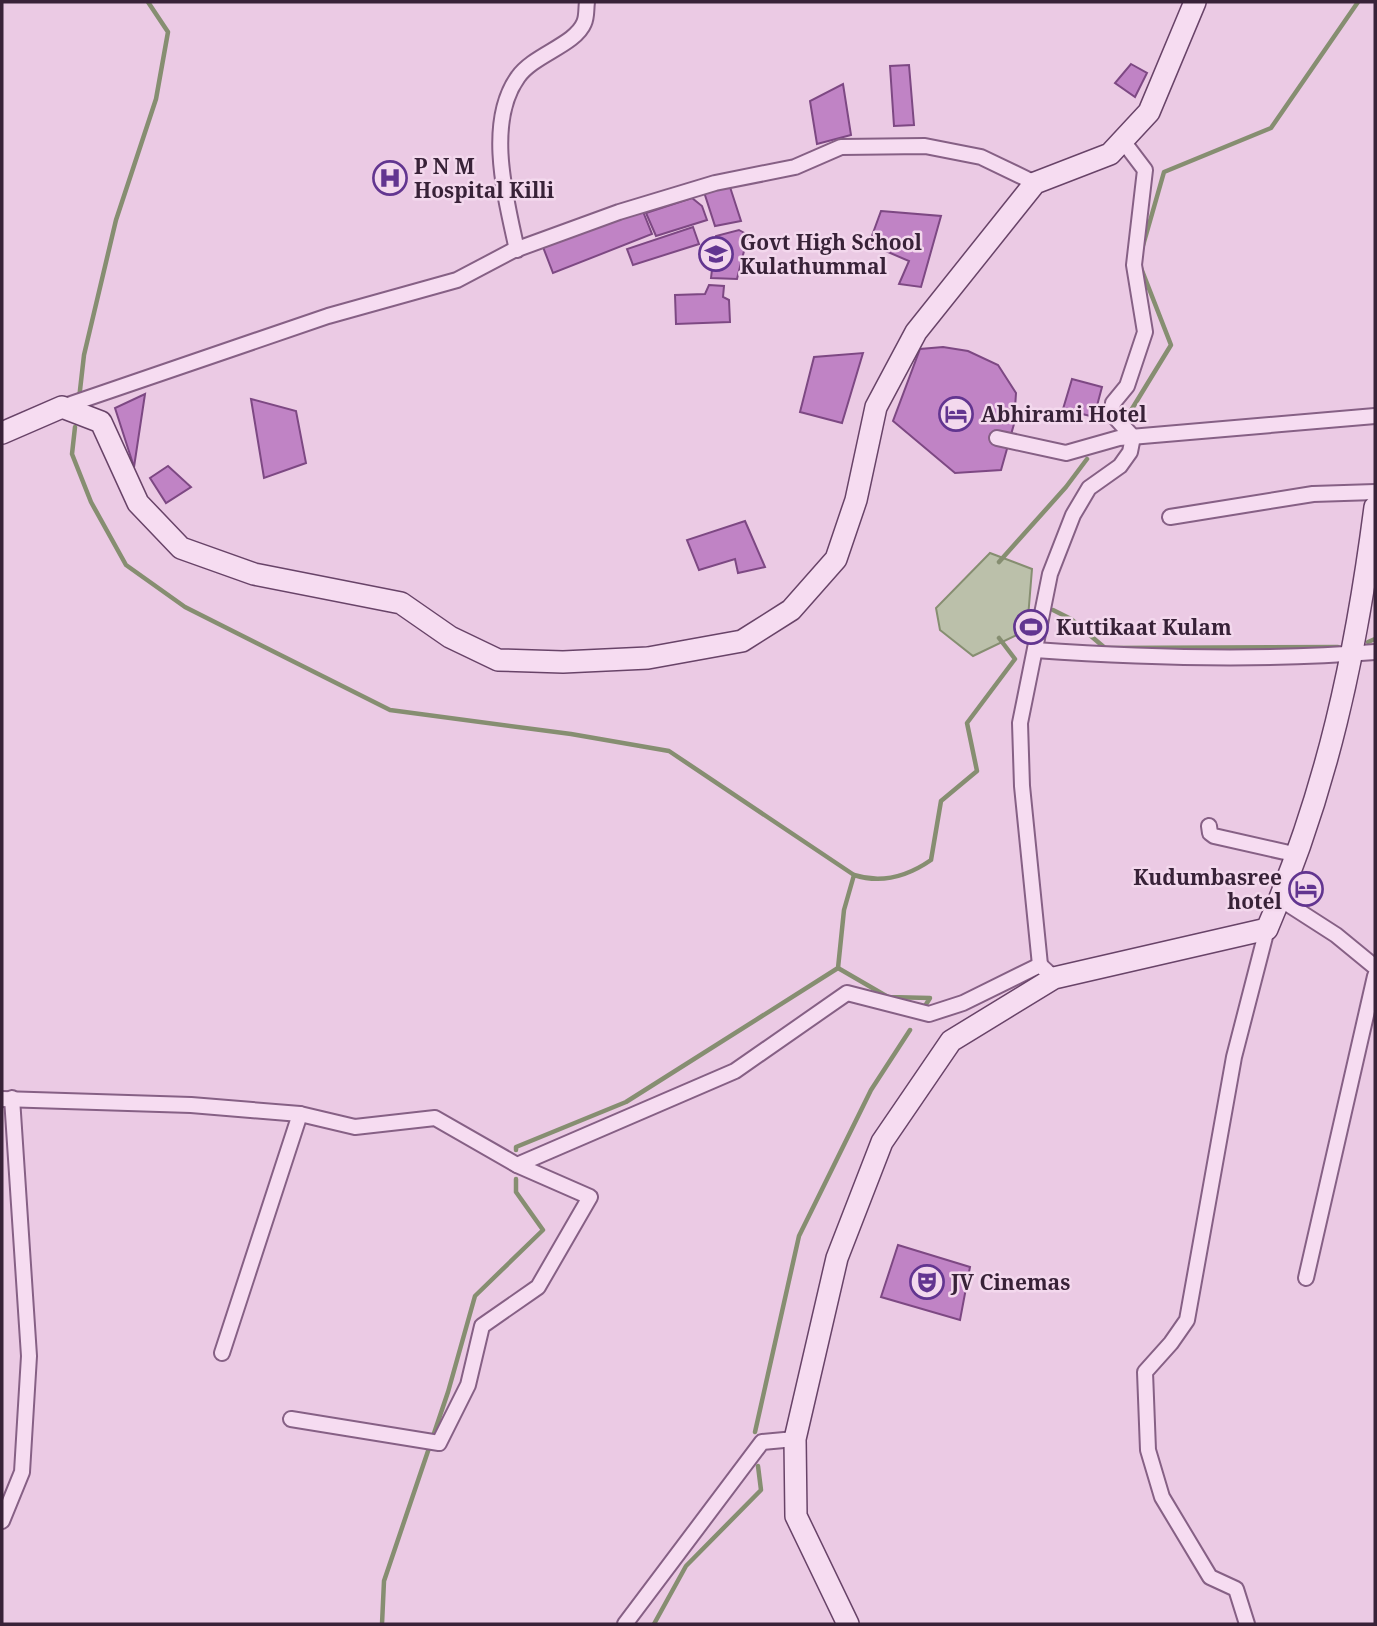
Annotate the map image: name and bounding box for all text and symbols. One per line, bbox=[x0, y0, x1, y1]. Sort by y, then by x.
place label: P N M Hospital Killi bbox=[414, 152, 555, 204]
hospital icon: P N M Hospital Killi bbox=[371, 159, 409, 197]
place label: Govt High School Kulathummal bbox=[740, 228, 923, 280]
school or university icon: Govt High School Kulathummal bbox=[697, 235, 735, 273]
hotel icon: Abhirami Hotel bbox=[937, 395, 975, 433]
place label: Abhirami Hotel bbox=[981, 400, 1147, 428]
sports icon: Kuttikaat Kulam bbox=[1012, 608, 1050, 646]
place label: Kuttikaat Kulam bbox=[1056, 613, 1232, 641]
place label: Kudumbasree hotel bbox=[1133, 863, 1283, 915]
hotel icon: Kudumbasree hotel bbox=[1287, 870, 1325, 908]
theatre icon: JV Cinemas bbox=[908, 1263, 946, 1301]
place label: JV Cinemas bbox=[950, 1268, 1070, 1296]

